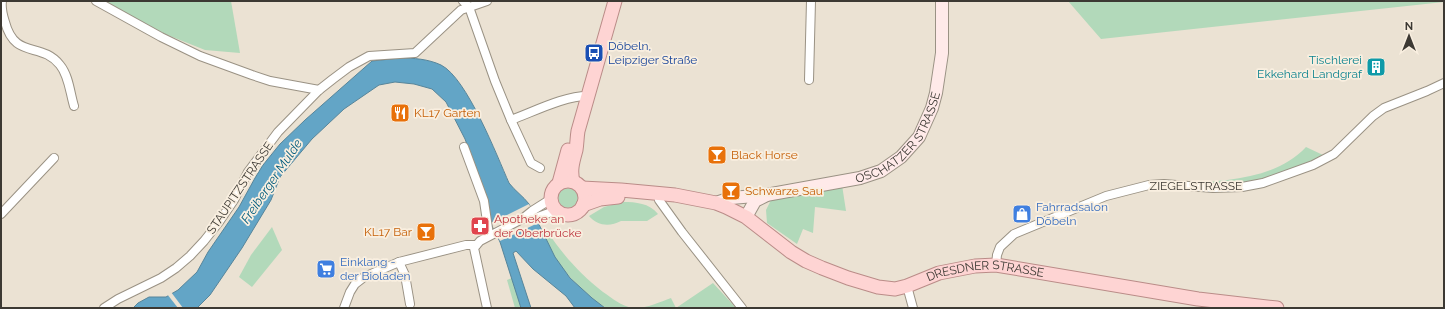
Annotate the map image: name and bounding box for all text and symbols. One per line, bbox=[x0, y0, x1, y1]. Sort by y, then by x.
north arrow bbox=[1389, 16, 1429, 56]
text: N bbox=[1405, 20, 1413, 33]
place label: Döbeln, Leipziger Straße bbox=[608, 39, 697, 67]
bus stop icon: Döbeln, Leipziger Straße bbox=[583, 42, 605, 64]
place label: Tischlerei Ekkehard Landgraf bbox=[1257, 53, 1363, 81]
building icon: Tischlerei Ekkehard Landgraf bbox=[1365, 56, 1387, 78]
street label: OSCHATZER STRASSE bbox=[854, 90, 943, 186]
restaurant icon: KL17 Garten bbox=[389, 102, 411, 124]
place label: KL17 Garten bbox=[414, 106, 481, 120]
water label: Freiberger Mulde bbox=[238, 136, 305, 226]
street label: STAUPITZSTRASSE bbox=[204, 139, 276, 237]
bar icon: Black Horse bbox=[706, 144, 728, 166]
place label: Black Horse bbox=[731, 148, 798, 162]
street label: ZIEGELSTRASSE bbox=[1150, 179, 1242, 193]
bar icon: Schwarze Sau bbox=[720, 180, 742, 202]
place label: Schwarze Sau bbox=[745, 184, 823, 198]
place label: Fahrradsalon Döbeln bbox=[1036, 200, 1108, 228]
shop icon: Fahrradsalon Döbeln bbox=[1011, 203, 1033, 225]
place label: Apotheke an der Oberbrücke bbox=[494, 212, 582, 240]
pharmacy icon: Apotheke an der Oberbrücke bbox=[469, 215, 491, 237]
bar icon: KL17 Bar bbox=[415, 221, 437, 243]
place label: KL17 Bar bbox=[364, 225, 413, 239]
place label: Einklang - der Bioladen bbox=[340, 255, 411, 283]
supermarket icon: Einklang - der Bioladen bbox=[315, 258, 337, 280]
street label: DRESDNER STRASSE bbox=[924, 258, 1045, 284]

